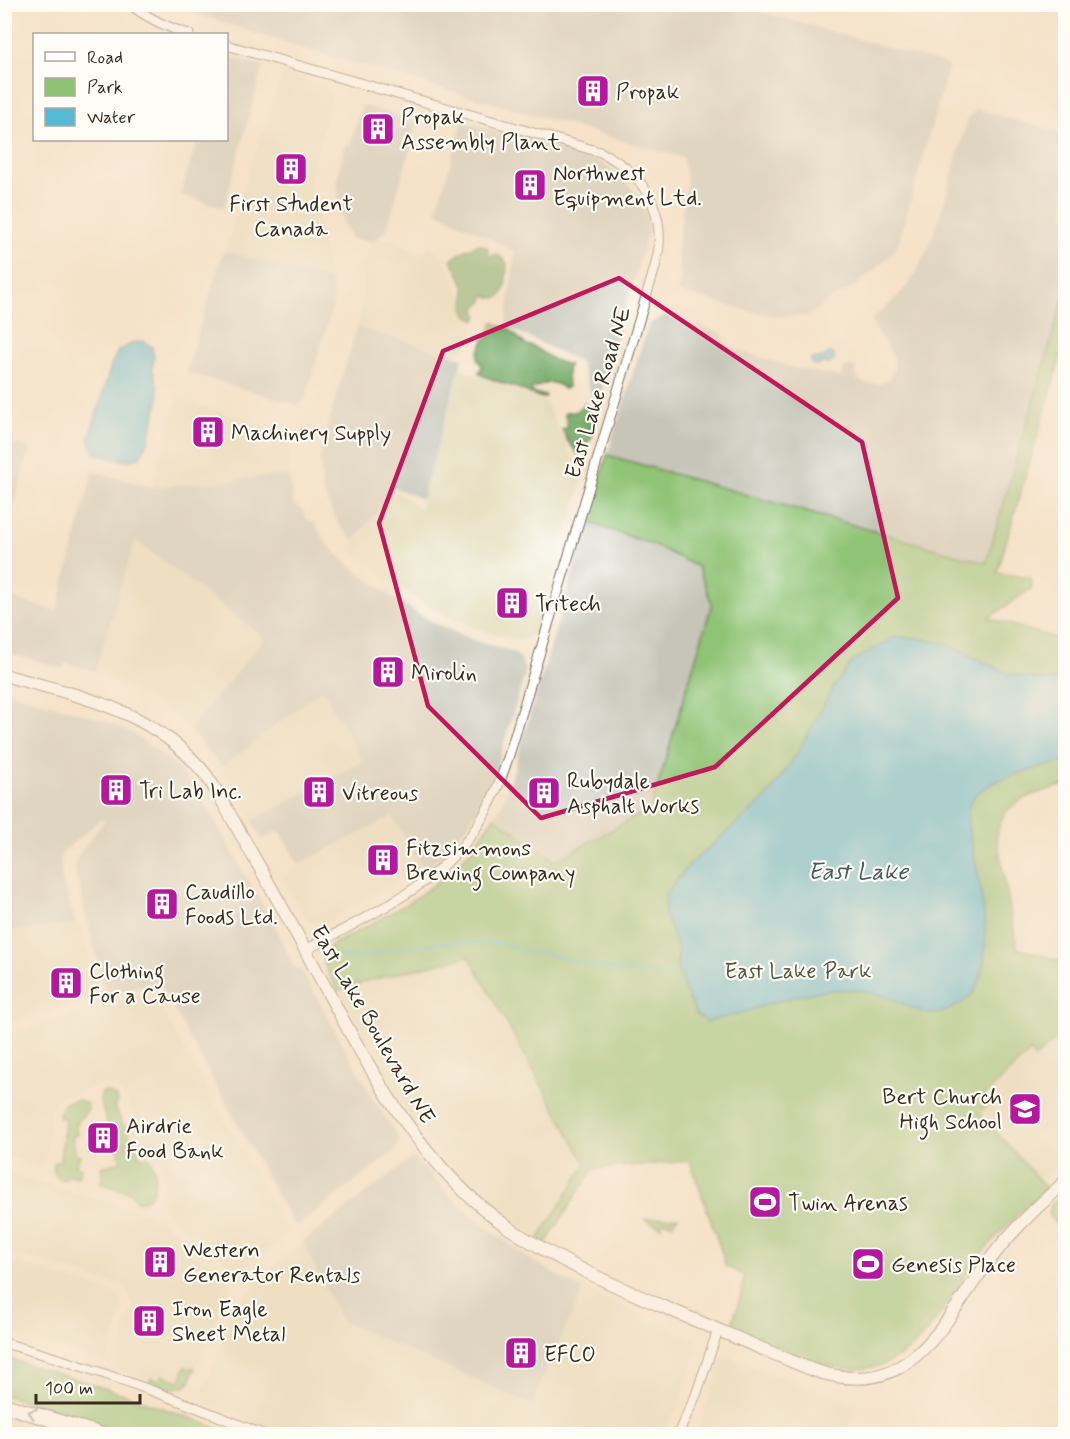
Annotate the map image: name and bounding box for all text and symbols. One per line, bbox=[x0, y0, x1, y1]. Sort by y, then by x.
legend bbox=[33, 33, 228, 141]
text: Road bbox=[87, 46, 123, 70]
building icon: Propak bbox=[575, 73, 611, 109]
text: Park bbox=[87, 76, 123, 100]
place label: Propak bbox=[616, 79, 679, 107]
place label: Propak Assembly Plant bbox=[401, 104, 560, 157]
text: Water bbox=[87, 106, 136, 130]
building icon: Propak Assembly Plant bbox=[360, 111, 396, 147]
building icon: First Student Canada bbox=[273, 151, 309, 187]
place label: Northwest Equipment Ltd. bbox=[553, 160, 702, 213]
building icon: Northwest Equipment Ltd. bbox=[512, 167, 548, 203]
place label: First Student Canada bbox=[229, 191, 353, 244]
street label: East Lake Road NE bbox=[559, 303, 638, 482]
building icon: Machinery Supply bbox=[190, 414, 226, 450]
place label: Machinery Supply bbox=[231, 420, 391, 448]
building icon: Tritech bbox=[494, 585, 530, 621]
place label: Tritech bbox=[535, 591, 601, 619]
building icon: Mirolin bbox=[370, 654, 406, 690]
place label: Mirolin bbox=[411, 660, 477, 688]
place label: Rubydale Asphalt Works bbox=[567, 768, 700, 821]
building icon: Tri Lab Inc. bbox=[98, 772, 134, 808]
building icon: Vitreous bbox=[301, 774, 337, 810]
building icon: Rubydale Asphalt Works bbox=[526, 775, 562, 811]
place label: Tri Lab Inc. bbox=[139, 778, 242, 806]
place label: Vitreous bbox=[342, 780, 418, 808]
place label: Fitzsimmons Brewing Company bbox=[406, 835, 576, 891]
building icon: Fitzsimmons Brewing Company bbox=[365, 842, 401, 878]
water label: East Lake bbox=[808, 857, 909, 888]
place label: Caudillo Foods Ltd. bbox=[185, 879, 278, 932]
building icon: Caudillo Foods Ltd. bbox=[144, 886, 180, 922]
street label: East Lake Boulevard NE bbox=[304, 921, 441, 1130]
place label: Clothing For a Cause bbox=[89, 958, 201, 1011]
park label: East Lake Park bbox=[724, 958, 872, 986]
building icon: Clothing For a Cause bbox=[48, 965, 84, 1001]
place label: Bert Church High School bbox=[882, 1084, 1002, 1140]
school or university icon: Bert Church High School bbox=[1007, 1091, 1043, 1127]
place label: Airdrie Food Bank bbox=[126, 1113, 224, 1166]
building icon: Airdrie Food Bank bbox=[85, 1120, 121, 1156]
sports icon: Twin Arenas bbox=[747, 1184, 783, 1220]
place label: Twin Arenas bbox=[788, 1190, 908, 1218]
place label: Western Generator Rentals bbox=[183, 1237, 361, 1290]
building icon: Western Generator Rentals bbox=[142, 1244, 178, 1280]
sports icon: Genesis Place bbox=[850, 1246, 886, 1282]
place label: Genesis Place bbox=[891, 1252, 1016, 1280]
place label: Iron Eagle Sheet Metal bbox=[172, 1296, 285, 1349]
building icon: Iron Eagle Sheet Metal bbox=[131, 1303, 167, 1339]
building icon: EFCO bbox=[503, 1335, 539, 1371]
place label: EFCO bbox=[544, 1341, 596, 1369]
scale bar bbox=[36, 1367, 140, 1405]
text: 100 m bbox=[45, 1377, 93, 1401]
one-way arrow bbox=[27, 1408, 38, 1420]

